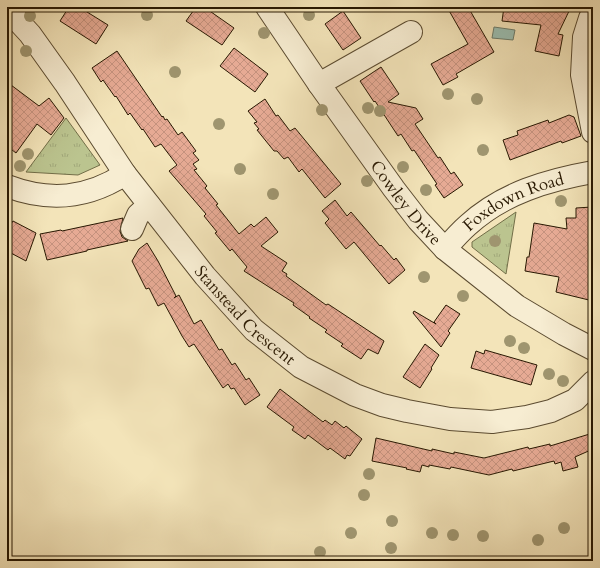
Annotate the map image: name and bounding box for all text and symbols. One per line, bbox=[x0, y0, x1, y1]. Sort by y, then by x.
street label: Cowley Drive bbox=[365, 156, 447, 250]
street label: Foxdown Road bbox=[458, 168, 566, 236]
street label: Stanstead Crescent bbox=[189, 261, 301, 371]

